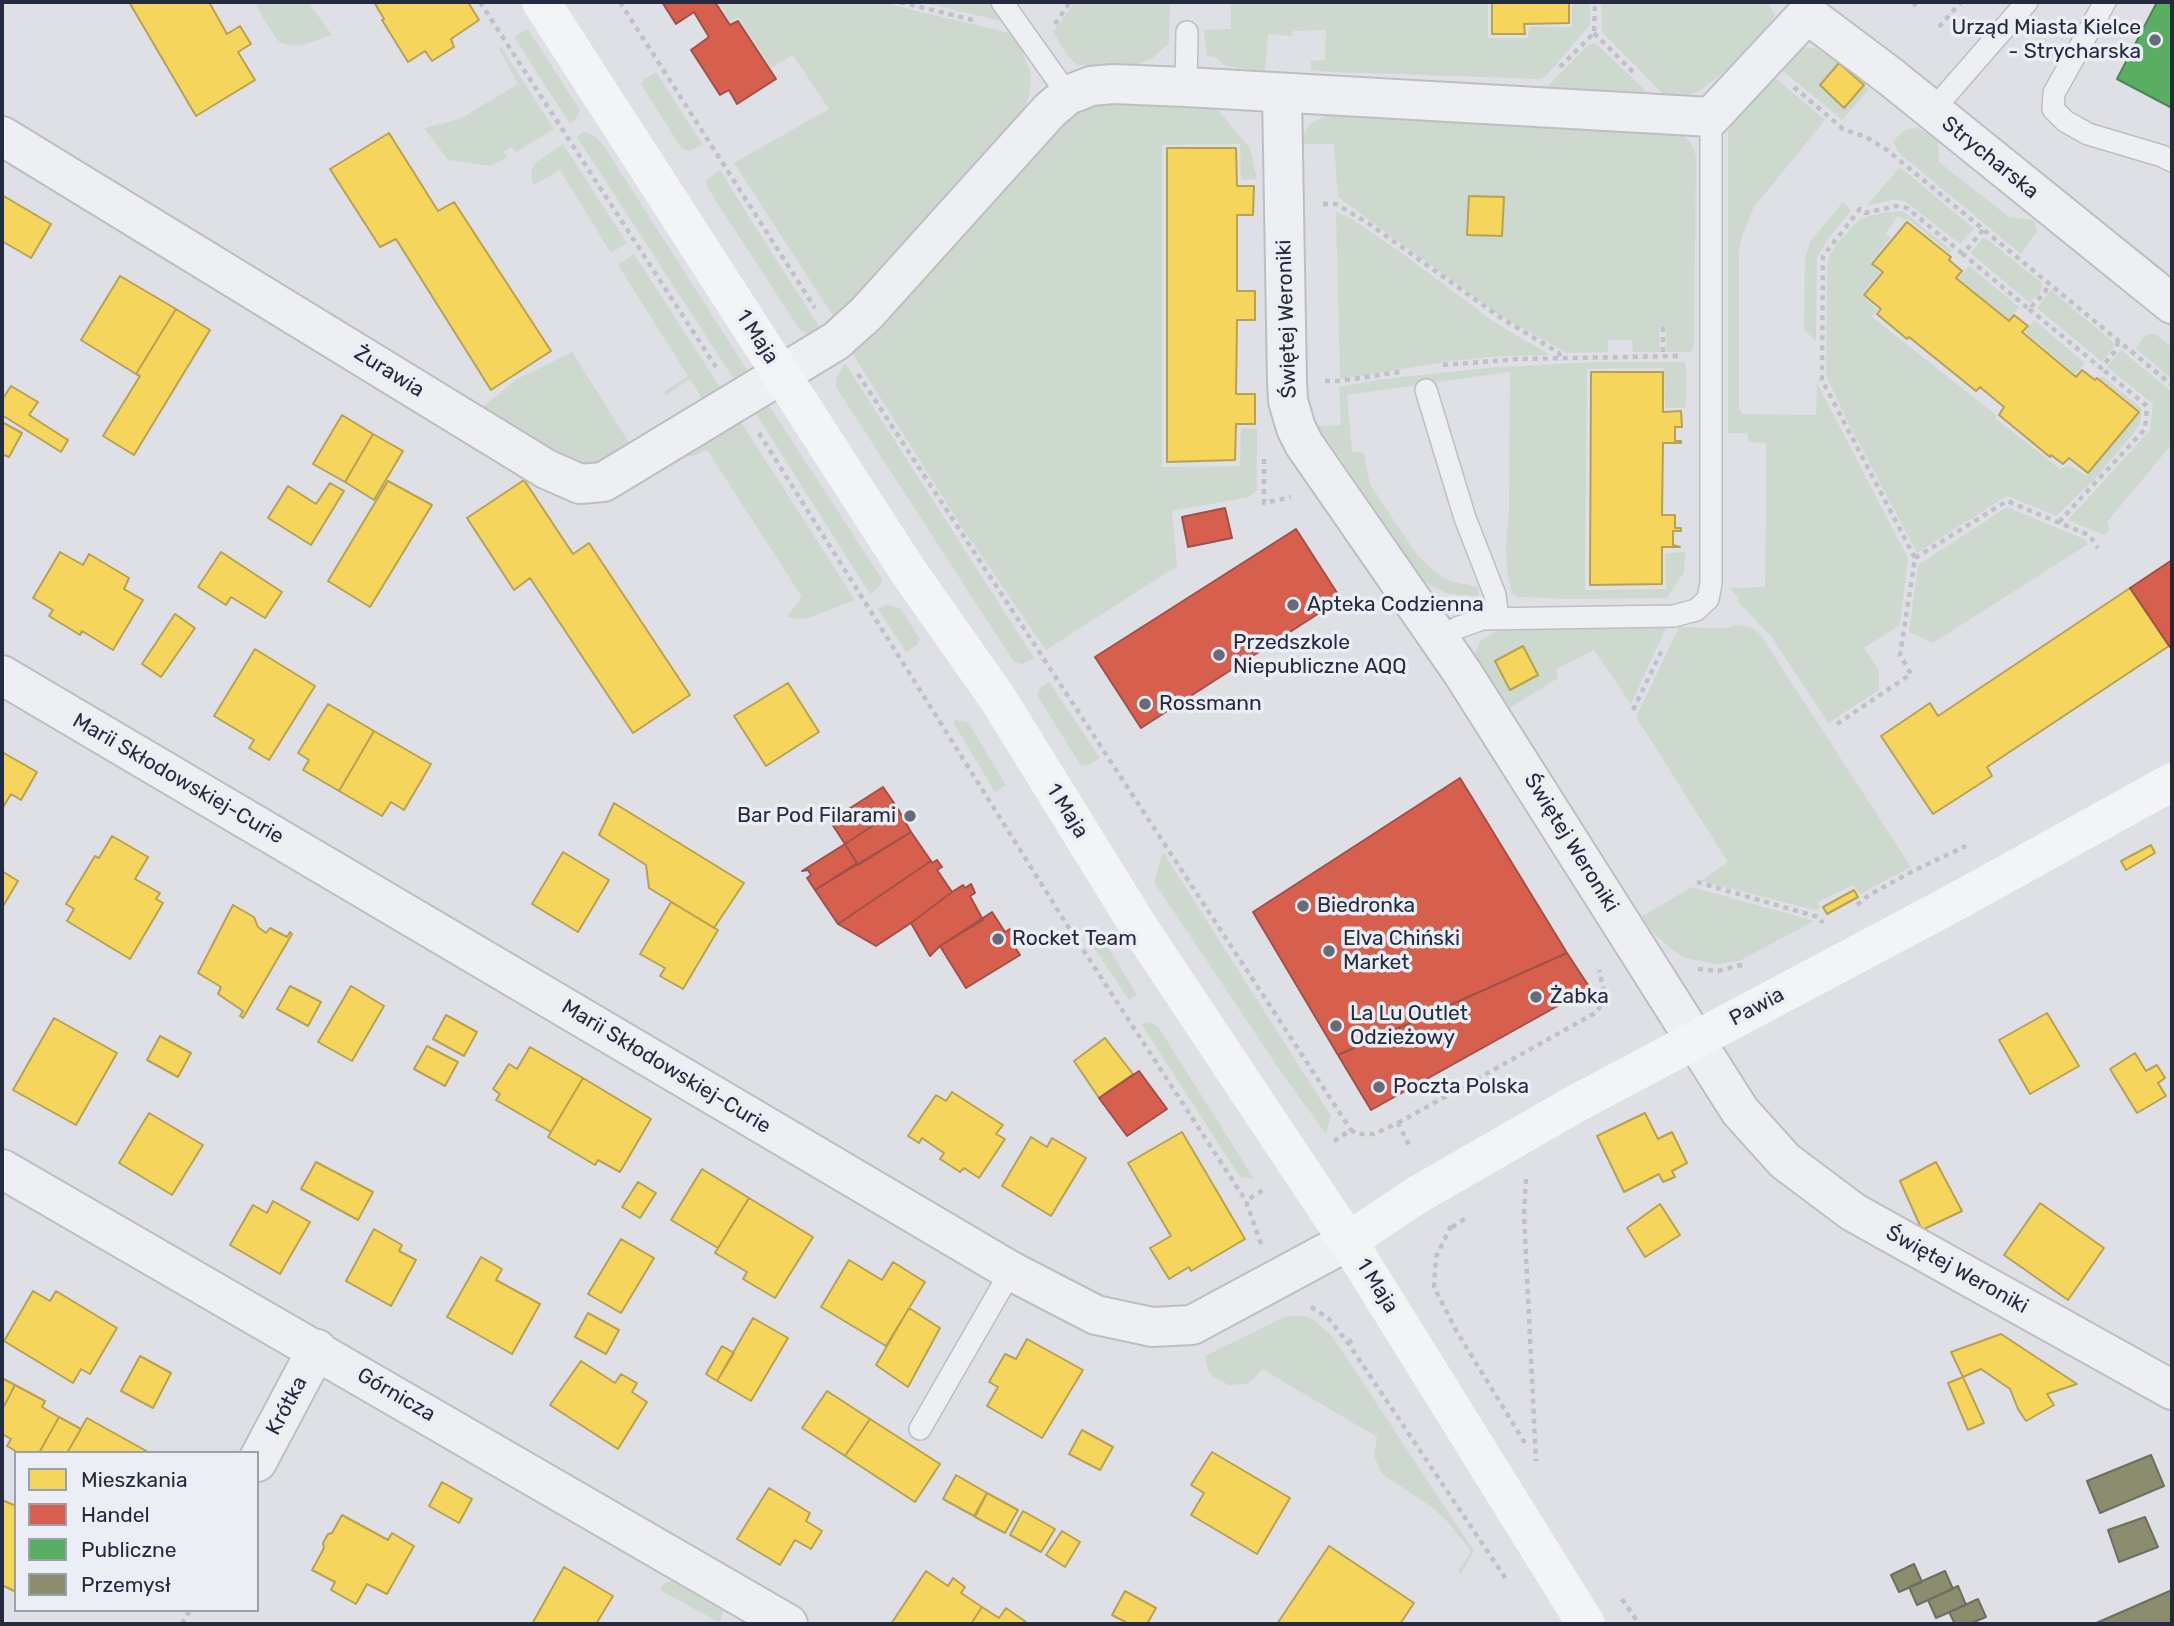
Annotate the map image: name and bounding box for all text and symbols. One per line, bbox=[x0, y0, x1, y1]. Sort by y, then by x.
place label: Urząd Miasta Kielce - Strycharska bbox=[1951, 15, 2141, 65]
marker: Urząd Miasta Kielce - Strycharska bbox=[2147, 32, 2163, 48]
street label: Strycharska bbox=[1936, 111, 2044, 205]
street label: Świętej Weroniki bbox=[1272, 239, 1302, 399]
street label: 1 Maja bbox=[730, 305, 784, 369]
street label: Żurawia bbox=[349, 341, 429, 403]
place label: Apteka Codzienna bbox=[1307, 592, 1484, 618]
marker: Apteka Codzienna bbox=[1285, 597, 1301, 613]
place label: Przedszkole Niepubliczne AQQ bbox=[1233, 630, 1406, 680]
marker: Przedszkole Niepubliczne AQQ bbox=[1211, 647, 1227, 663]
place label: Rossmann bbox=[1159, 691, 1262, 717]
marker: Rossmann bbox=[1137, 696, 1153, 712]
street label: Marii Skłodowskiej-Curie bbox=[68, 708, 288, 850]
street label: Świętej Weroniki bbox=[1518, 769, 1624, 917]
street label: 1 Maja bbox=[1041, 779, 1093, 843]
place label: Bar Pod Filarami bbox=[737, 803, 896, 829]
marker: Bar Pod Filarami bbox=[902, 808, 918, 824]
place label: Biedronka bbox=[1317, 893, 1415, 919]
marker: Biedronka bbox=[1295, 898, 1311, 914]
place label: Rocket Team bbox=[1012, 926, 1137, 952]
place label: Elva Chiński Market bbox=[1343, 926, 1460, 976]
marker: Rocket Team bbox=[990, 931, 1006, 947]
marker: Elva Chiński Market bbox=[1321, 943, 1337, 959]
street label: Pawia bbox=[1725, 982, 1789, 1032]
place label: Żabka bbox=[1550, 984, 1609, 1010]
marker: Żabka bbox=[1528, 989, 1544, 1005]
street label: Marii Skłodowskiej-Curie bbox=[557, 995, 775, 1139]
place label: La Lu Outlet Odzieżowy bbox=[1350, 1001, 1468, 1051]
marker: La Lu Outlet Odzieżowy bbox=[1328, 1018, 1344, 1034]
place label: Poczta Polska bbox=[1393, 1074, 1529, 1100]
marker: Poczta Polska bbox=[1371, 1079, 1387, 1095]
street label: Świętej Weroniki bbox=[1881, 1220, 2033, 1320]
street label: 1 Maja bbox=[1351, 1254, 1403, 1318]
street label: Górnicza bbox=[352, 1363, 440, 1427]
street label: Krótka bbox=[261, 1372, 313, 1440]
legend bbox=[14, 1451, 259, 1612]
text: Mieszkania bbox=[81, 1467, 188, 1492]
text: Handel bbox=[81, 1502, 150, 1527]
text: Publiczne bbox=[81, 1537, 177, 1562]
text: Przemysł bbox=[81, 1572, 171, 1597]

